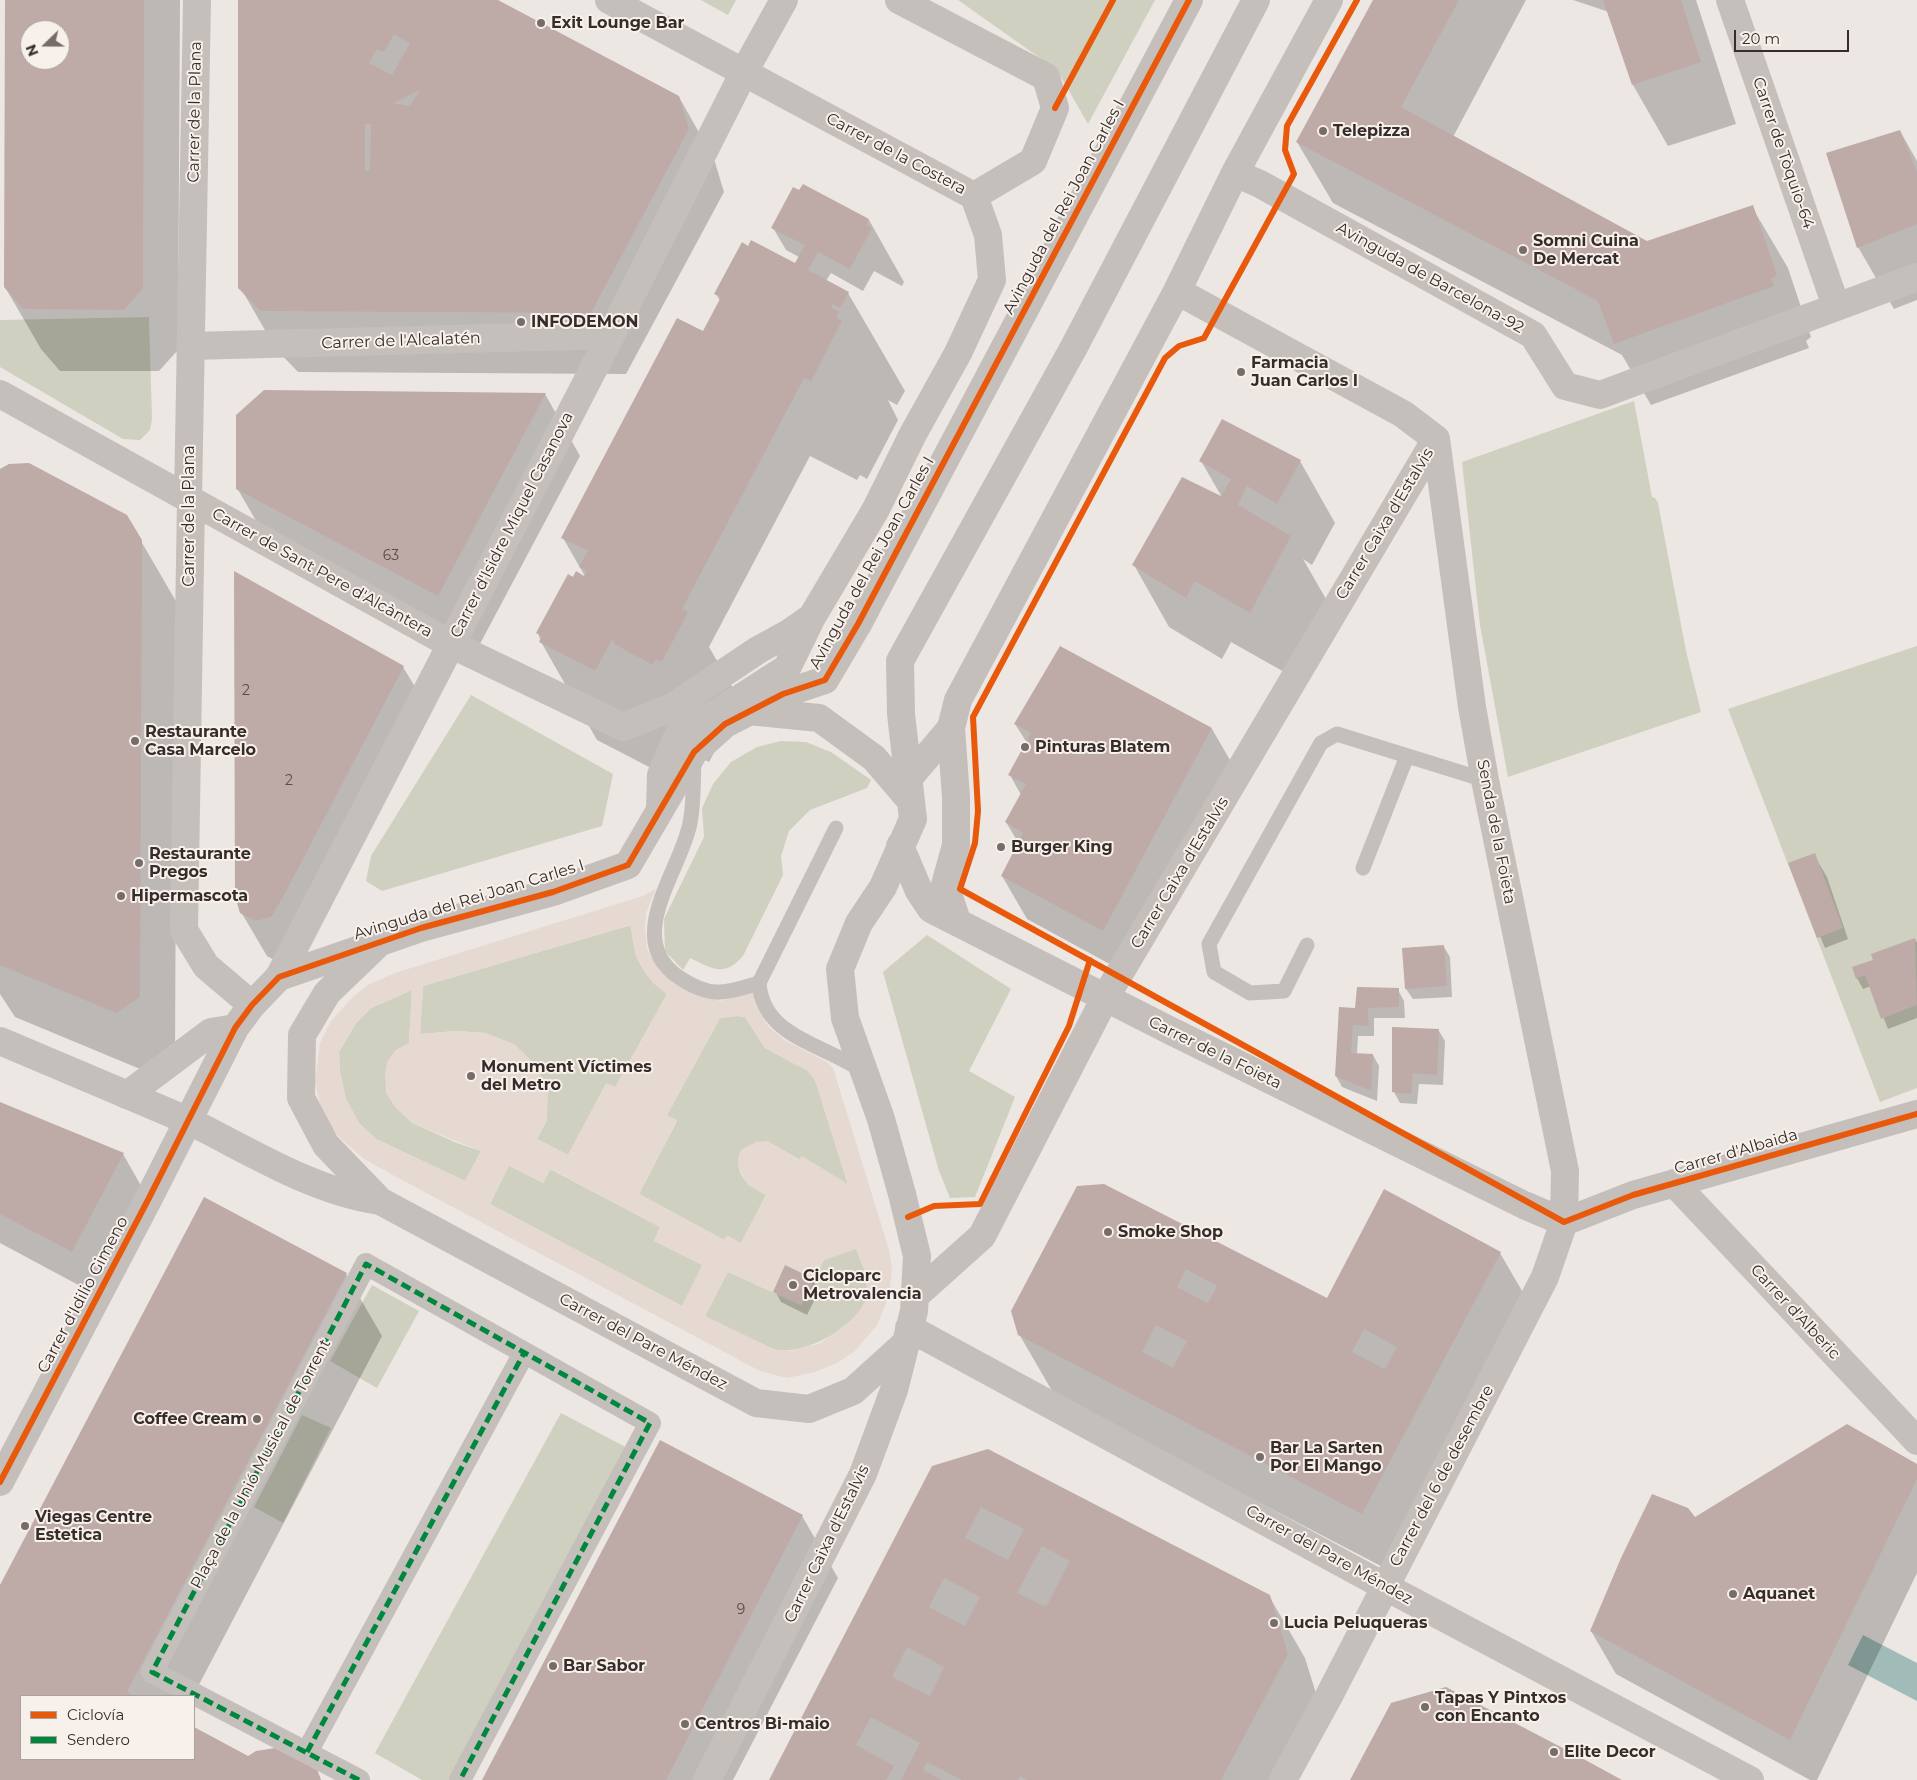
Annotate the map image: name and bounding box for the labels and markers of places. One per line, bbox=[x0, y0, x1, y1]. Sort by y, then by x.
place label: Exit Lounge Bar bbox=[551, 13, 684, 33]
marker: Exit Lounge Bar bbox=[535, 17, 547, 29]
place label: Telepizza bbox=[1333, 121, 1410, 141]
marker: Telepizza bbox=[1317, 125, 1329, 137]
place label: Somni Cuina De Mercat bbox=[1533, 231, 1639, 269]
marker: Somni Cuina De Mercat bbox=[1517, 244, 1529, 256]
place label: INFODEMON bbox=[531, 312, 638, 332]
marker: INFODEMON bbox=[515, 316, 527, 328]
place label: Farmacia Juan Carlos I bbox=[1251, 353, 1358, 391]
marker: Farmacia Juan Carlos I bbox=[1235, 366, 1247, 378]
place label: Restaurante Casa Marcelo bbox=[145, 722, 256, 760]
marker: Restaurante Casa Marcelo bbox=[129, 735, 141, 747]
place label: Pinturas Blatem bbox=[1035, 737, 1170, 757]
marker: Pinturas Blatem bbox=[1019, 741, 1031, 753]
place label: Burger King bbox=[1011, 837, 1113, 857]
marker: Burger King bbox=[995, 841, 1007, 853]
place label: Restaurante Pregos bbox=[149, 844, 251, 882]
marker: Restaurante Pregos bbox=[133, 857, 145, 869]
place label: Hipermascota bbox=[131, 886, 248, 906]
marker: Hipermascota bbox=[115, 890, 127, 902]
place label: Monument Víctimes del Metro bbox=[481, 1057, 652, 1095]
marker: Monument Víctimes del Metro bbox=[465, 1070, 477, 1082]
place label: Smoke Shop bbox=[1118, 1222, 1223, 1242]
marker: Smoke Shop bbox=[1102, 1226, 1114, 1238]
place label: Cicloparc Metrovalencia bbox=[803, 1266, 922, 1304]
marker: Cicloparc Metrovalencia bbox=[787, 1279, 799, 1291]
place label: Coffee Cream bbox=[133, 1409, 247, 1429]
marker: Coffee Cream bbox=[251, 1413, 263, 1425]
place label: Bar La Sarten Por El Mango bbox=[1270, 1438, 1383, 1476]
marker: Bar La Sarten Por El Mango bbox=[1254, 1451, 1266, 1463]
place label: Viegas Centre Estetica bbox=[35, 1507, 152, 1545]
marker: Viegas Centre Estetica bbox=[19, 1520, 31, 1532]
place label: Aquanet bbox=[1743, 1584, 1815, 1604]
marker: Aquanet bbox=[1727, 1588, 1739, 1600]
place label: Lucia Peluqueras bbox=[1284, 1613, 1427, 1633]
marker: Lucia Peluqueras bbox=[1268, 1617, 1280, 1629]
place label: Bar Sabor bbox=[563, 1656, 645, 1676]
marker: Bar Sabor bbox=[547, 1660, 559, 1672]
place label: Tapas Y Pintxos con Encanto bbox=[1435, 1688, 1566, 1726]
marker: Tapas Y Pintxos con Encanto bbox=[1419, 1701, 1431, 1713]
place label: Centros Bi-maio bbox=[695, 1714, 830, 1734]
marker: Centros Bi-maio bbox=[679, 1718, 691, 1730]
place label: Elite Decor bbox=[1564, 1742, 1656, 1762]
marker: Elite Decor bbox=[1548, 1746, 1560, 1758]

